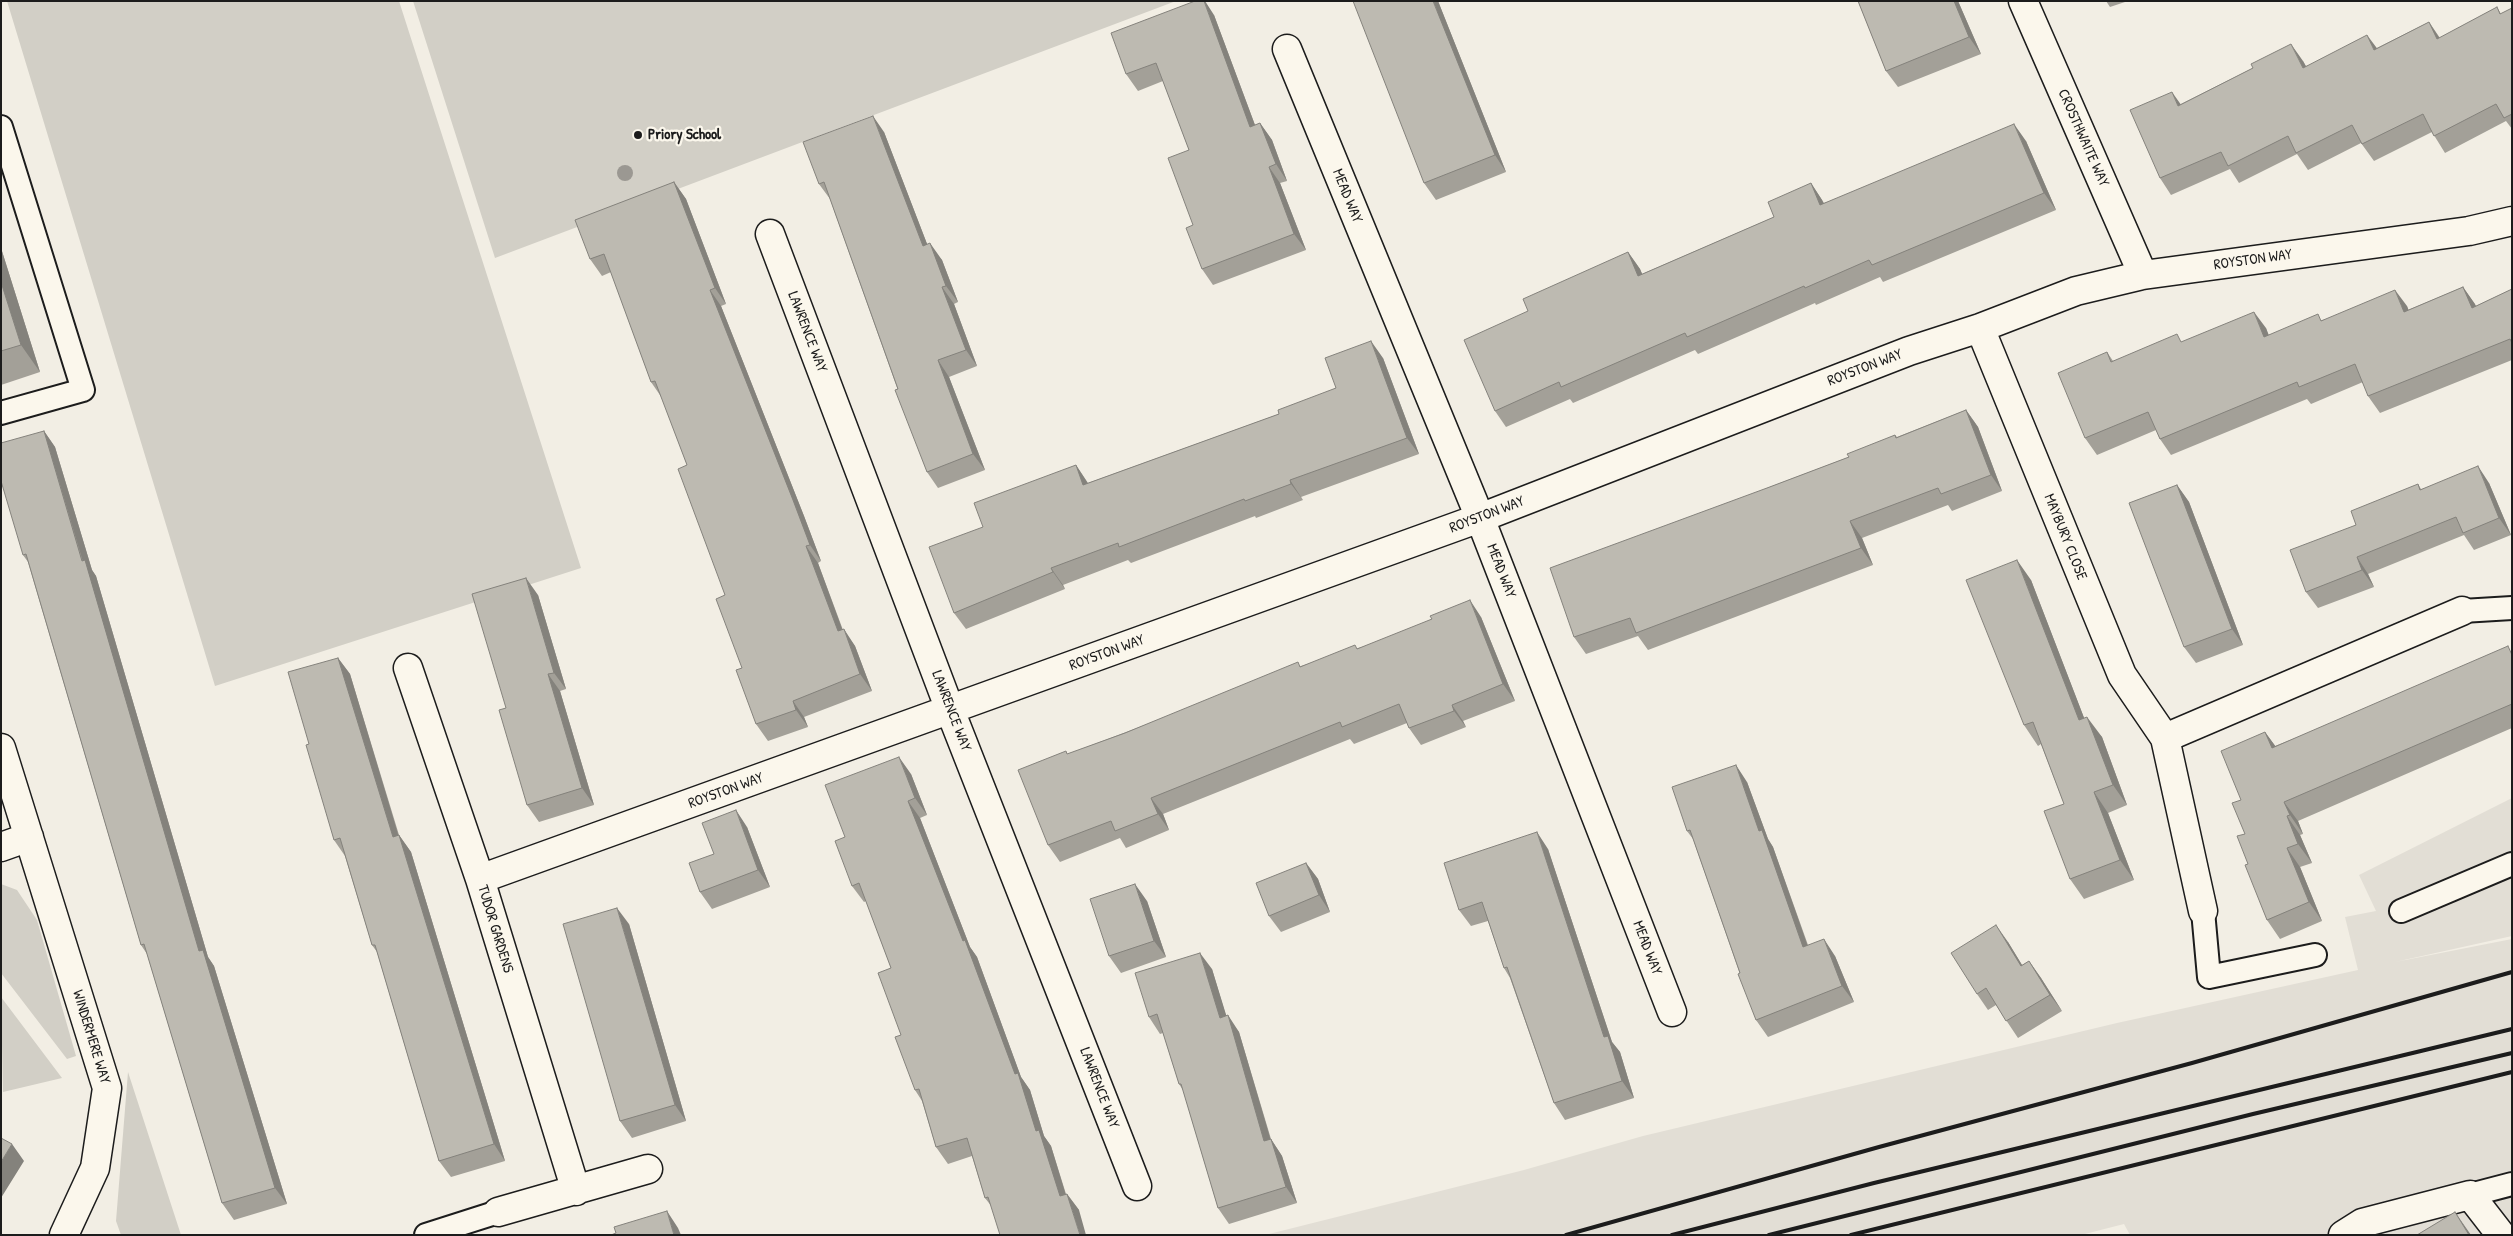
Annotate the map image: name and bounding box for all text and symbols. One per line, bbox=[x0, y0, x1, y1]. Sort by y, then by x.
street label: CROSTHWAITE WAY bbox=[2053, 87, 2113, 189]
place label: Priory School bbox=[648, 126, 721, 144]
marker: Priory School bbox=[632, 129, 644, 141]
street label: MEAD WAY bbox=[1328, 166, 1366, 226]
street label: ROYSTON WAY bbox=[2213, 246, 2293, 274]
street label: LAWRENCE WAY bbox=[783, 289, 831, 375]
street label: ROYSTON WAY bbox=[1825, 346, 1905, 390]
street label: MAYBURY CLOSE bbox=[2040, 491, 2090, 583]
street label: ROYSTON WAY bbox=[1447, 493, 1527, 537]
street label: MEAD WAY bbox=[1482, 541, 1520, 601]
street label: ROYSTON WAY bbox=[1067, 631, 1147, 675]
street label: LAWRENCE WAY bbox=[927, 668, 975, 754]
street label: ROYSTON WAY bbox=[686, 769, 766, 813]
street label: TUDOR GARDENS bbox=[473, 883, 517, 975]
street label: MEAD WAY bbox=[1628, 918, 1666, 978]
street label: WINDERMERE WAY bbox=[68, 988, 114, 1086]
street label: LAWRENCE WAY bbox=[1075, 1045, 1123, 1131]

